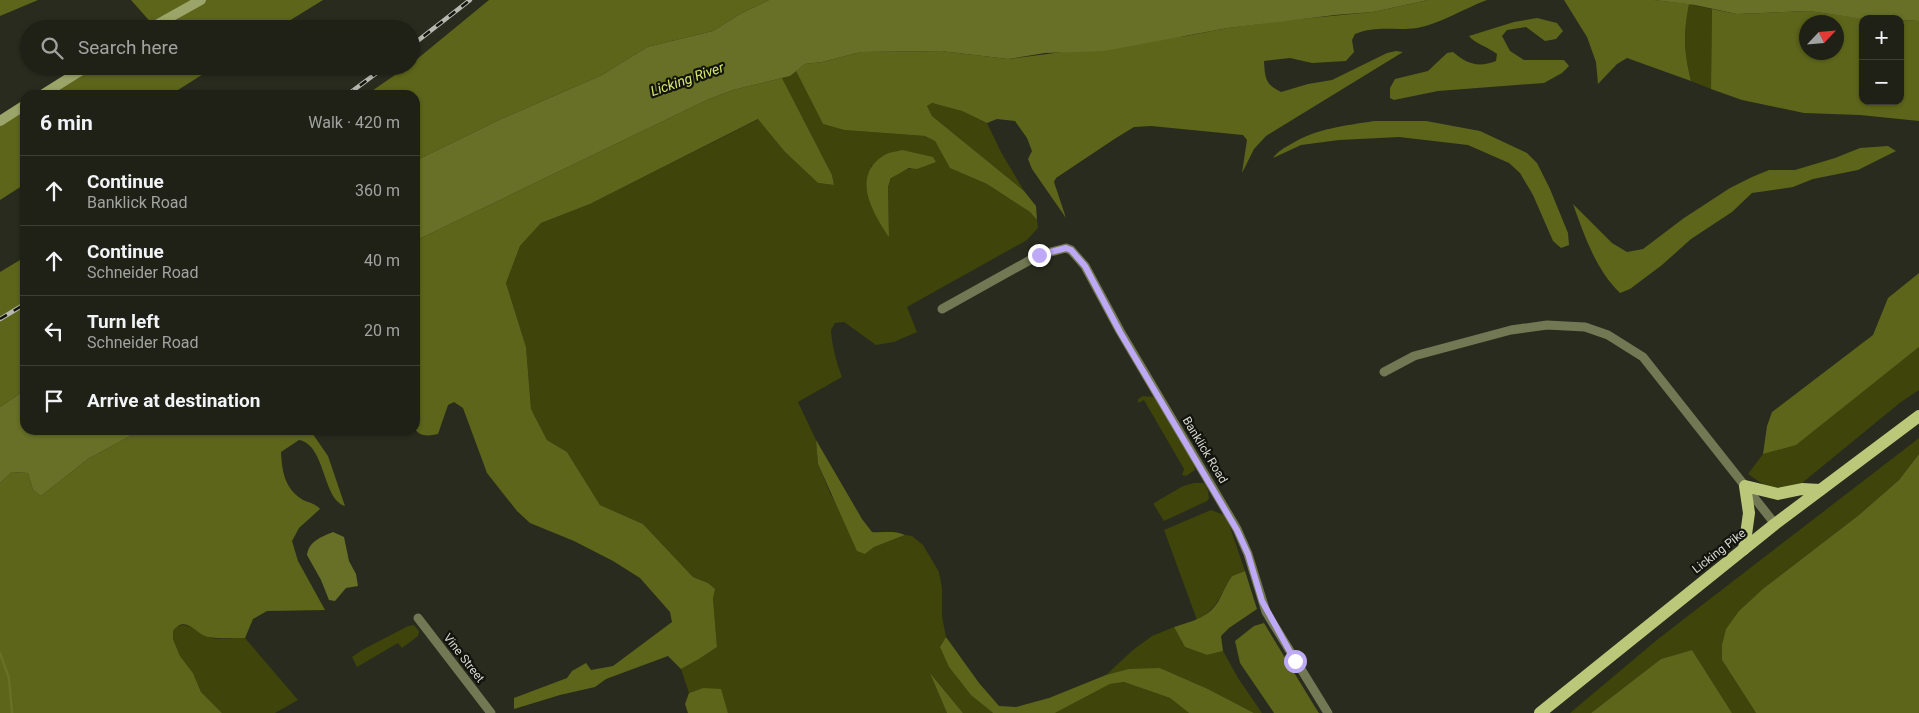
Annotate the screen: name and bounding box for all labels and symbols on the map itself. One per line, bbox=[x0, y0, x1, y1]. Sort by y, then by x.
north arrow bbox=[1799, 15, 1844, 60]
water label: Licking River bbox=[648, 59, 726, 99]
route end bbox=[1028, 244, 1051, 267]
street label: Banklick Road bbox=[1180, 414, 1230, 486]
street label: Licking Pike bbox=[1690, 526, 1748, 576]
street label: Vine Street bbox=[441, 631, 487, 685]
route start bbox=[1284, 650, 1307, 673]

